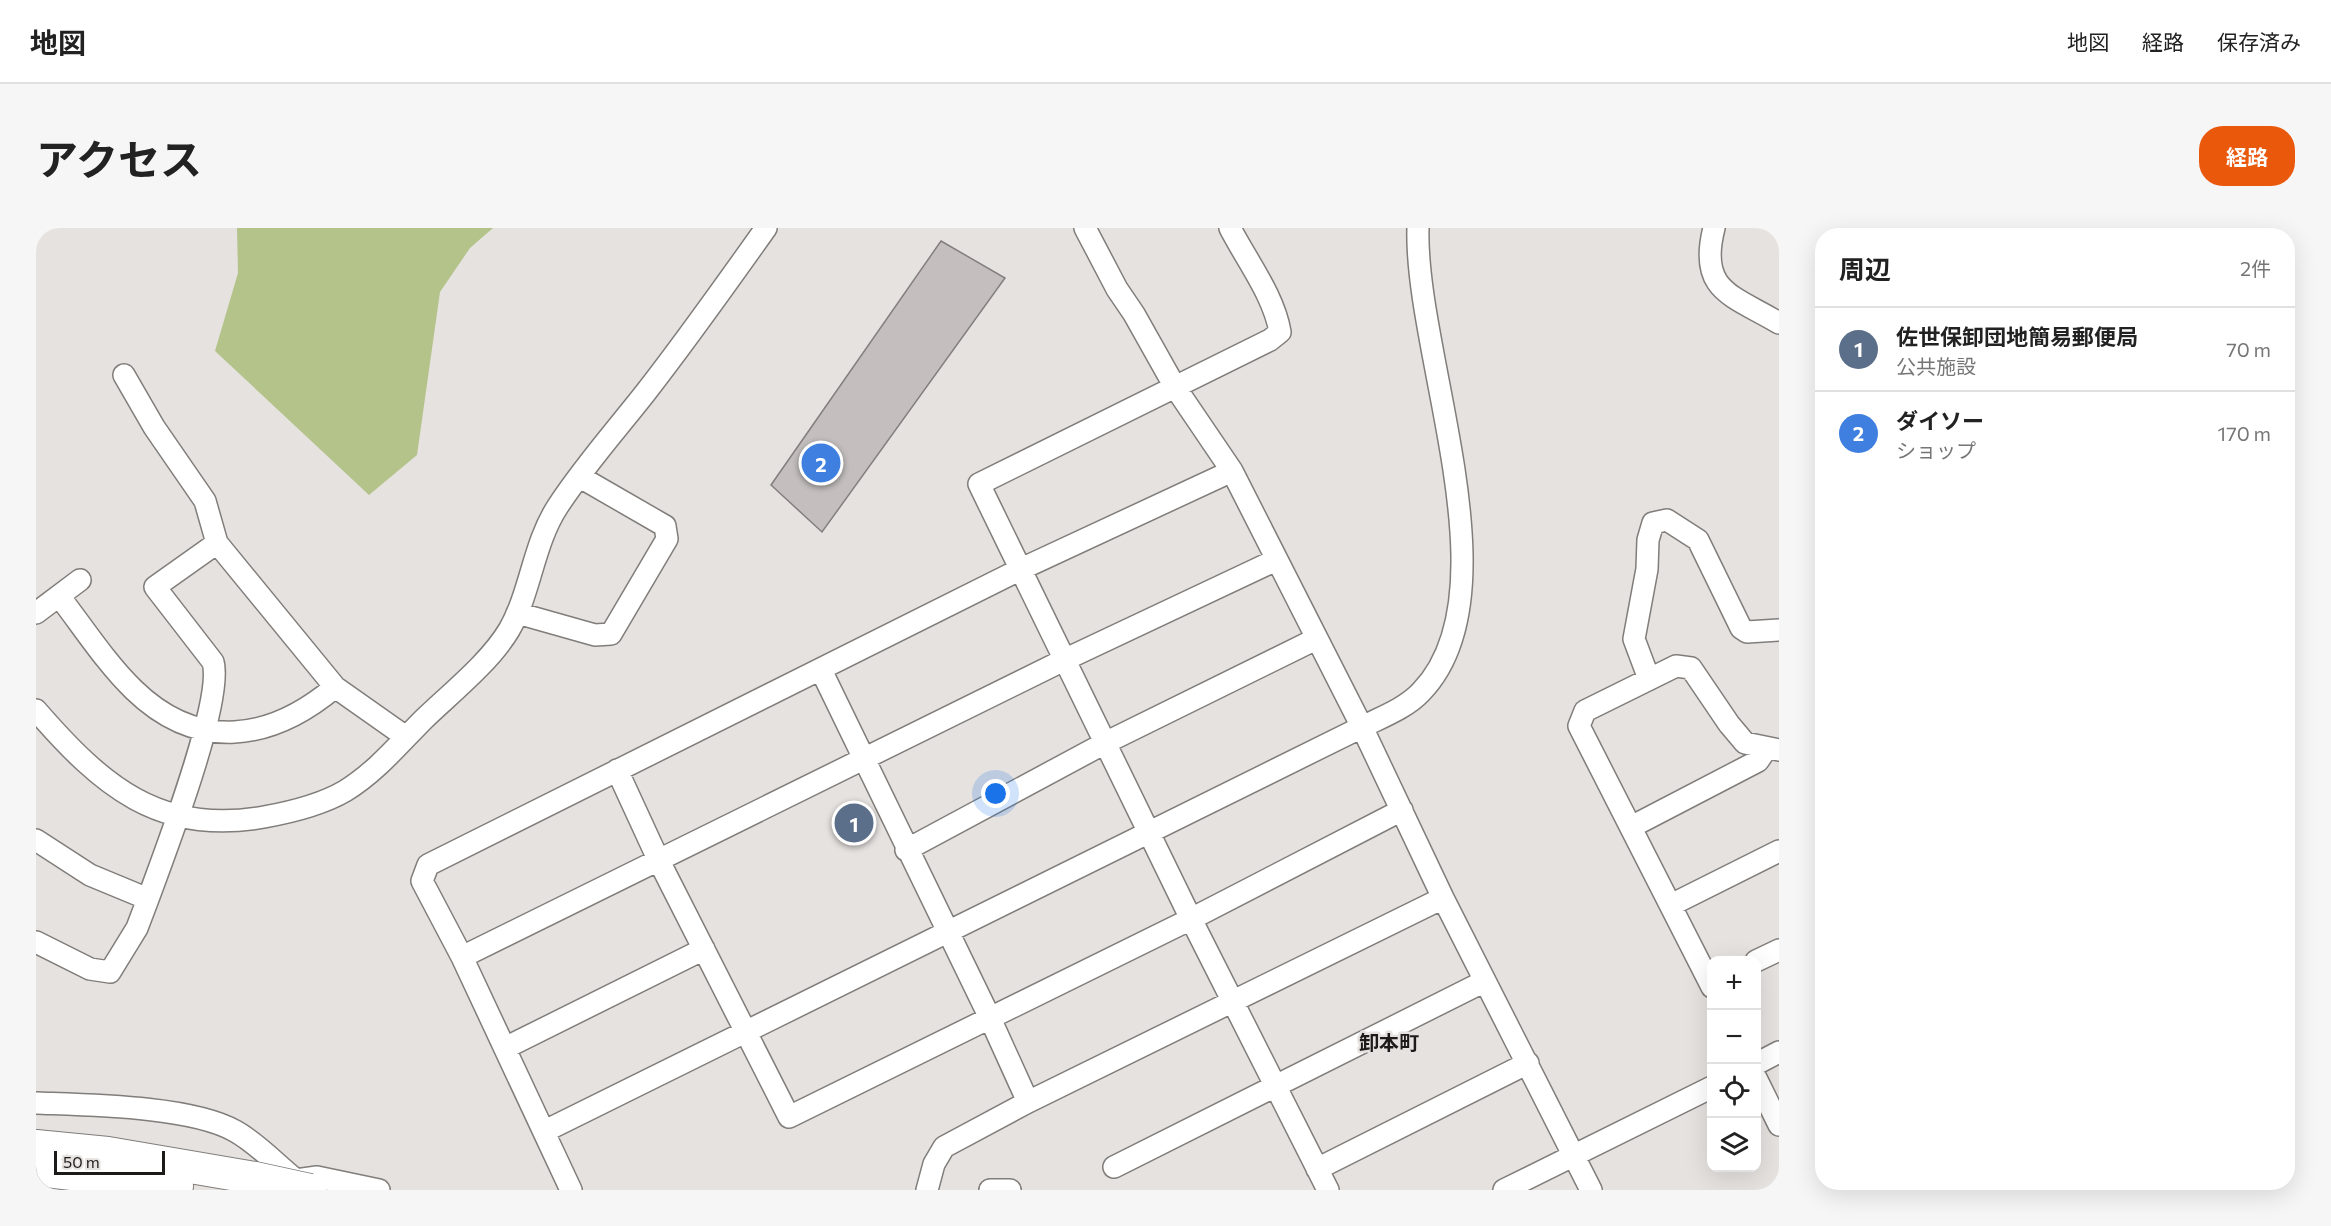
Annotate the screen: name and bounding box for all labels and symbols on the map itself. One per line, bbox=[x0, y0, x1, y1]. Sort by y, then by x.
pin: 2 bbox=[802, 440, 840, 486]
your location bbox=[981, 779, 1010, 808]
pin: 1 bbox=[834, 800, 874, 846]
district label: 卸本町 bbox=[1359, 1030, 1419, 1054]
scale bar bbox=[54, 1148, 165, 1176]

